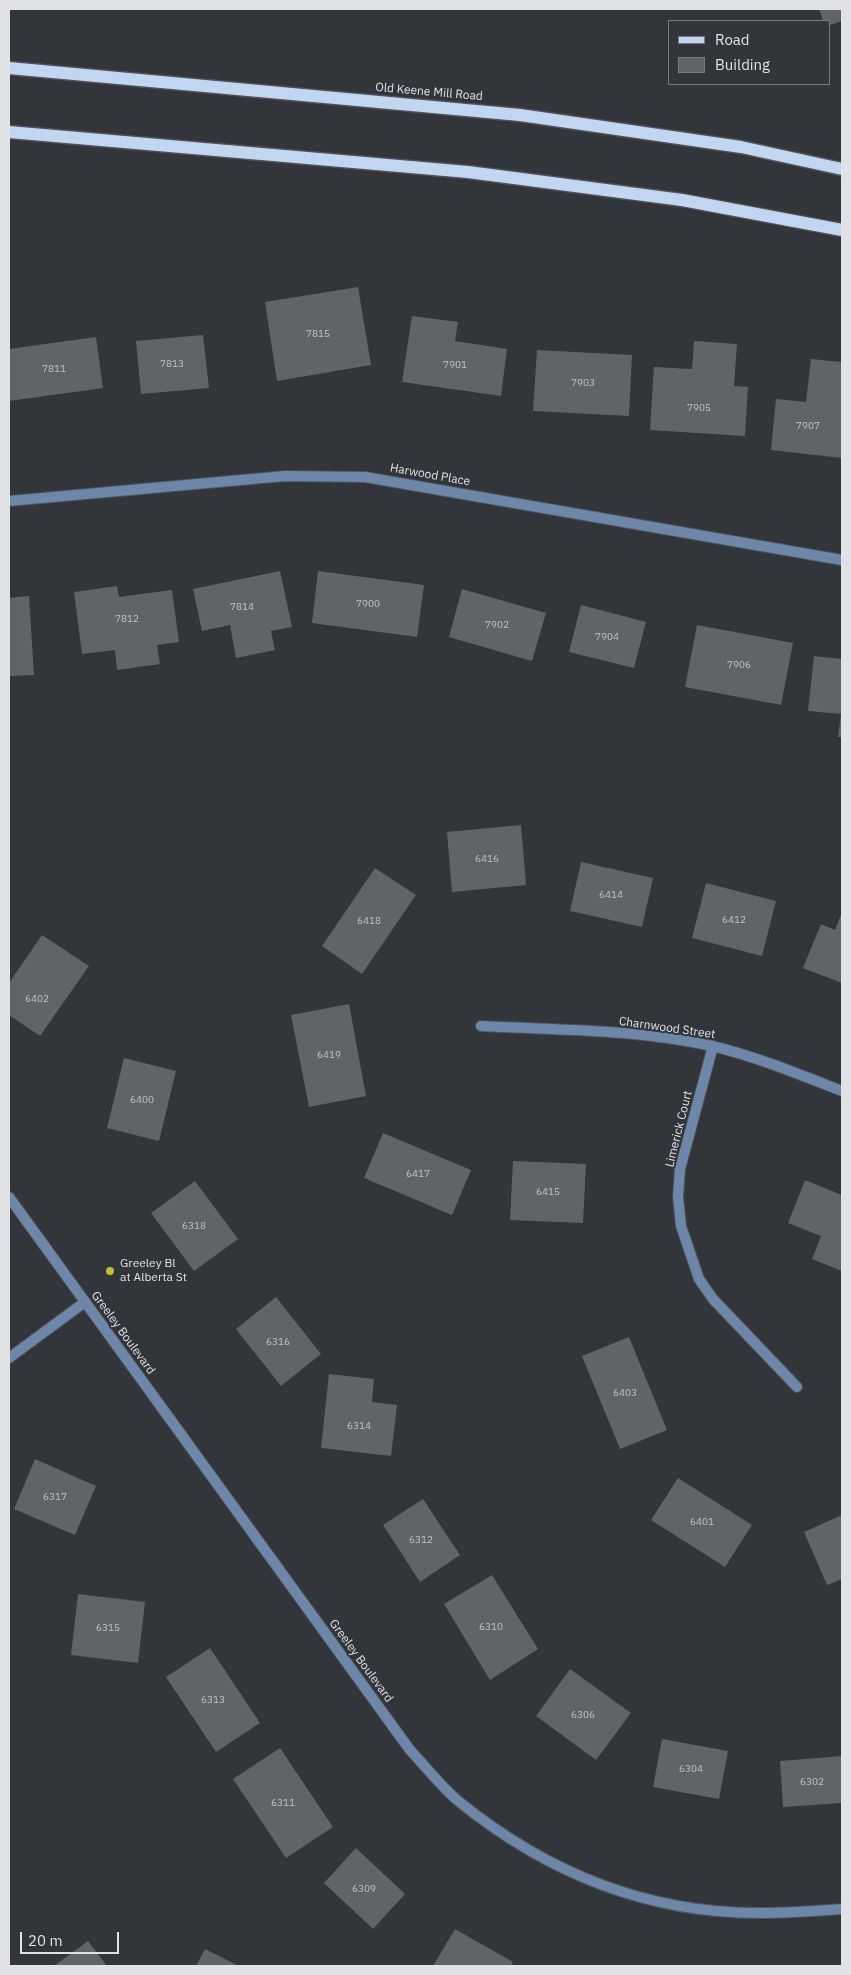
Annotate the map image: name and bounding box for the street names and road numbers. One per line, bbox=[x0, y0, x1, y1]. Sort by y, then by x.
street label: Old Keene Mill Road bbox=[375, 80, 483, 104]
street label: Harwood Place bbox=[389, 461, 471, 489]
street label: Charnwood Street bbox=[618, 1014, 716, 1042]
street label: Limerick Court bbox=[663, 1089, 695, 1169]
street label: Greeley Boulevard bbox=[88, 1289, 158, 1377]
street label: Greeley Boulevard bbox=[326, 1617, 396, 1705]

